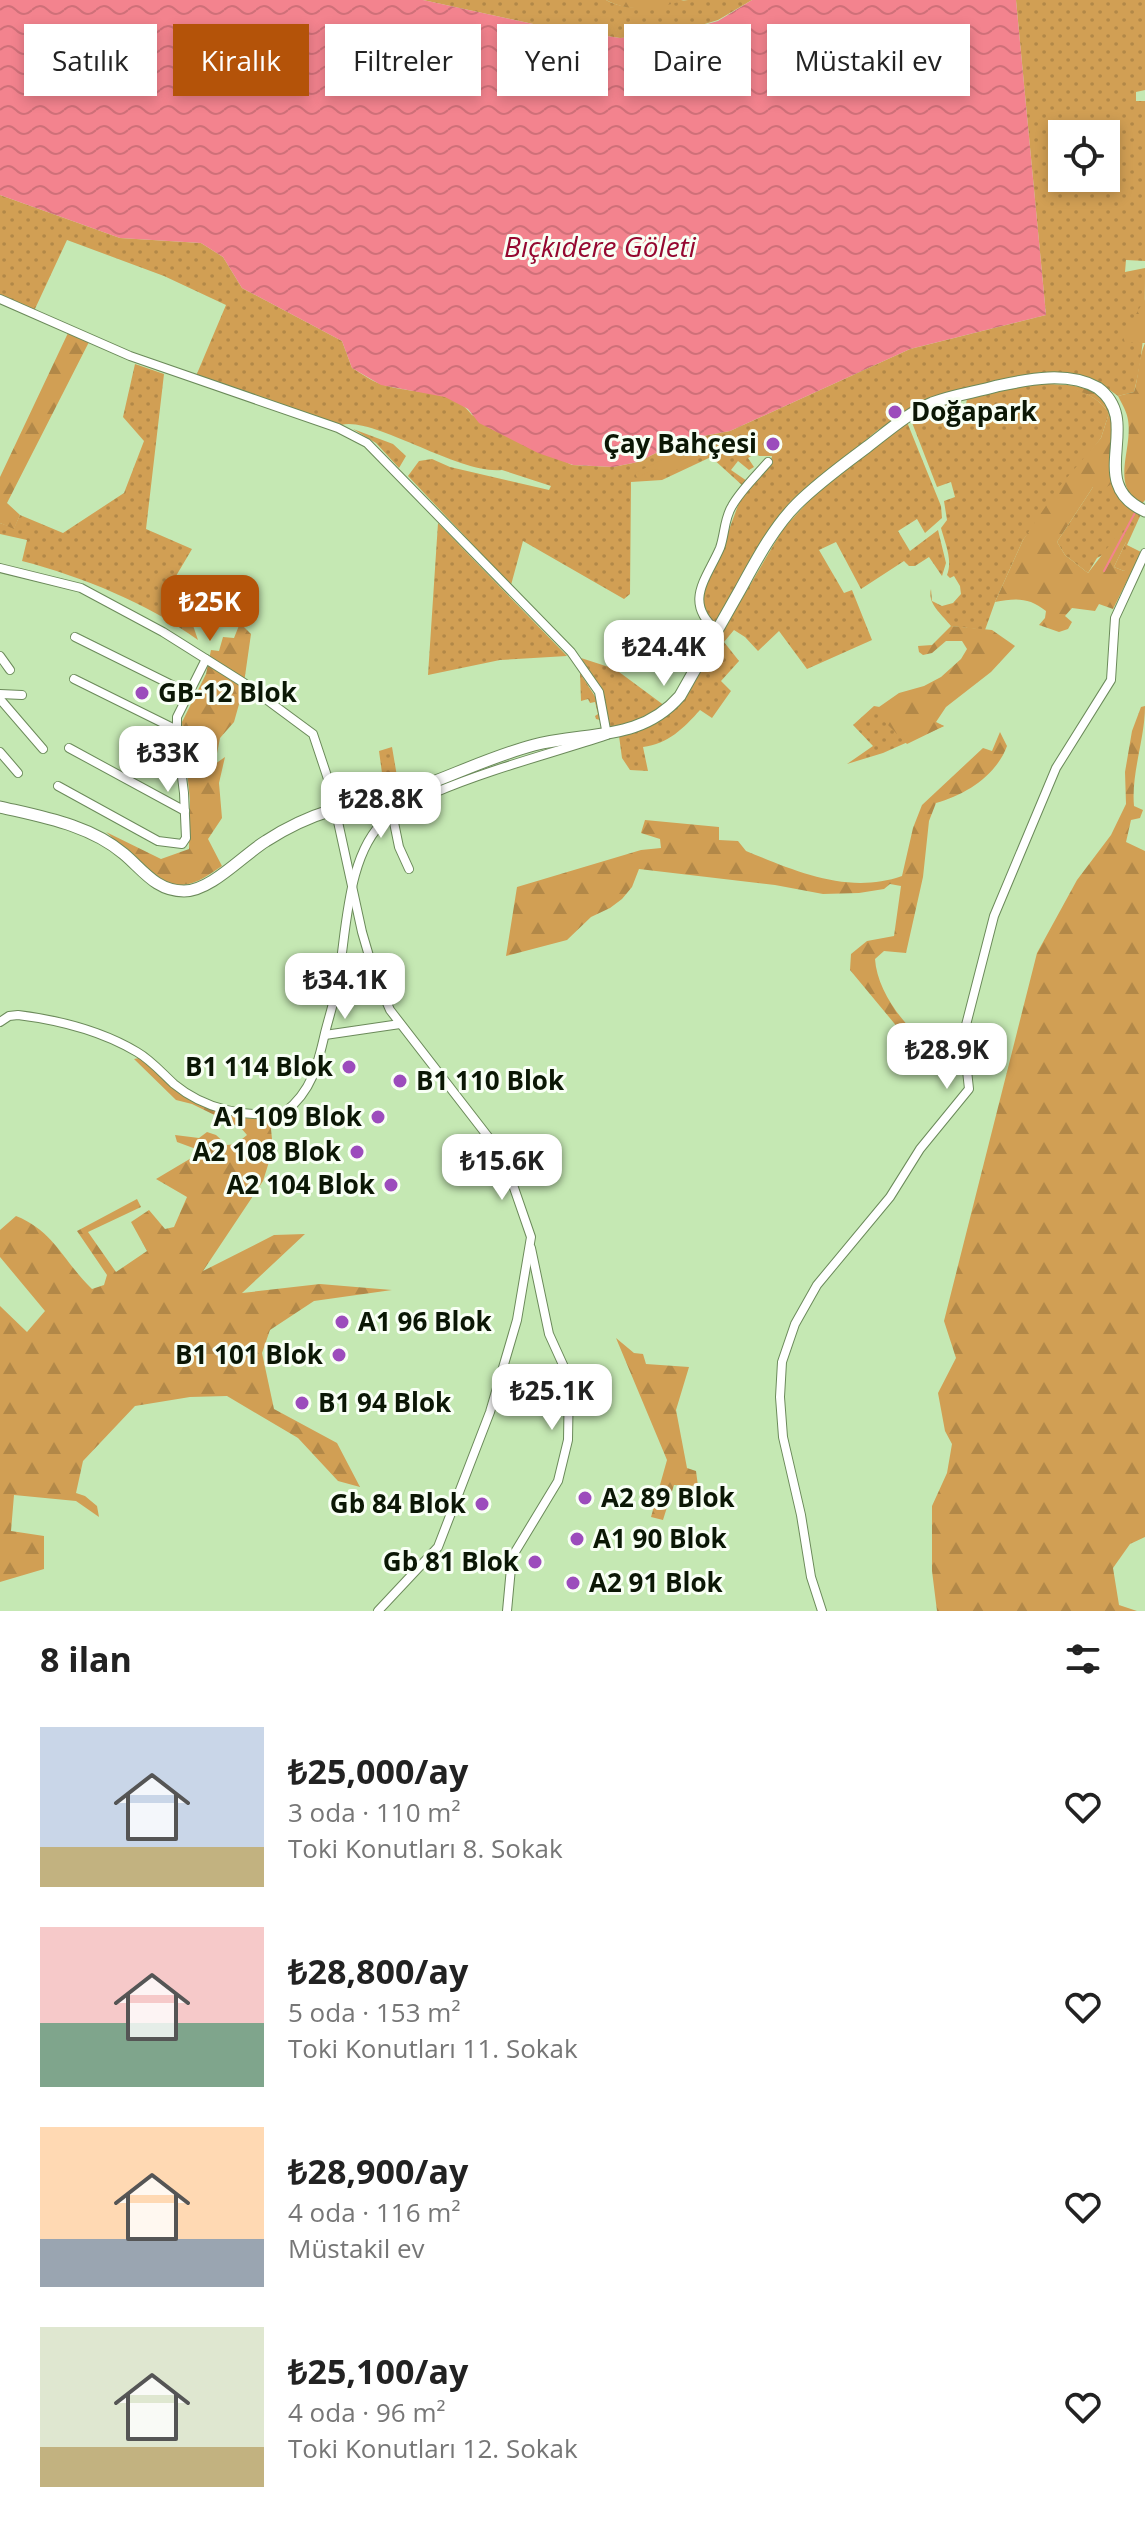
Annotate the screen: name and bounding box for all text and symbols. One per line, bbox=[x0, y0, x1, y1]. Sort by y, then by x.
chip: Satılık bbox=[24, 24, 157, 96]
chip: Kiralık bbox=[173, 24, 309, 96]
chip: Filtreler bbox=[325, 24, 481, 96]
chip: Yeni bbox=[497, 24, 608, 96]
chip: Daire bbox=[624, 24, 751, 96]
chip: Müstakil ev bbox=[767, 24, 970, 96]
map controls bbox=[1048, 120, 1120, 192]
button: locate bbox=[1048, 120, 1120, 192]
water label: Bıçkıdere Göleti bbox=[504, 227, 697, 265]
place label: Doğapark bbox=[911, 393, 1038, 429]
marker: Doğapark bbox=[886, 403, 904, 421]
place label: Çay Bahçesi bbox=[603, 425, 757, 461]
marker: Çay Bahçesi bbox=[764, 435, 782, 453]
pin: ₺25K bbox=[163, 575, 257, 643]
text: ₺25K bbox=[179, 583, 241, 619]
pin: ₺24.4K bbox=[599, 620, 729, 688]
text: ₺24.4K bbox=[622, 628, 706, 664]
place label: GB-12 Blok bbox=[158, 674, 298, 710]
marker: GB-12 Blok bbox=[133, 684, 151, 702]
pin: ₺33K bbox=[121, 726, 215, 794]
text: ₺33K bbox=[137, 734, 199, 770]
pin: ₺28.8K bbox=[316, 772, 446, 840]
text: ₺28.8K bbox=[339, 780, 423, 816]
pin: ₺34.1K bbox=[280, 953, 410, 1021]
text: ₺34.1K bbox=[303, 961, 387, 997]
pin: ₺28.9K bbox=[882, 1023, 1012, 1091]
text: ₺28.9K bbox=[905, 1031, 989, 1067]
place label: B1 114 Blok bbox=[185, 1048, 334, 1084]
marker: B1 114 Blok bbox=[340, 1058, 358, 1076]
place label: B1 110 Blok bbox=[416, 1062, 565, 1098]
marker: B1 110 Blok bbox=[391, 1072, 409, 1090]
place label: A1 109 Blok bbox=[213, 1098, 363, 1134]
marker: A1 109 Blok bbox=[369, 1108, 387, 1126]
place label: A2 108 Blok bbox=[192, 1133, 342, 1169]
pin: ₺15.6K bbox=[437, 1134, 567, 1202]
text: ₺15.6K bbox=[460, 1142, 544, 1178]
marker: A2 108 Blok bbox=[348, 1143, 366, 1161]
place label: A2 104 Blok bbox=[226, 1166, 376, 1202]
marker: A2 104 Blok bbox=[382, 1176, 400, 1194]
place label: A1 96 Blok bbox=[358, 1303, 493, 1339]
marker: A1 96 Blok bbox=[333, 1313, 351, 1331]
place label: B1 101 Blok bbox=[175, 1336, 324, 1372]
marker: B1 101 Blok bbox=[330, 1346, 348, 1364]
pin: ₺25.1K bbox=[487, 1364, 617, 1432]
text: ₺25.1K bbox=[510, 1372, 594, 1408]
place label: B1 94 Blok bbox=[318, 1384, 452, 1420]
marker: B1 94 Blok bbox=[293, 1394, 311, 1412]
place label: A2 89 Blok bbox=[601, 1479, 736, 1515]
place label: Gb 84 Blok bbox=[330, 1485, 467, 1521]
marker: A2 89 Blok bbox=[576, 1489, 594, 1507]
marker: Gb 84 Blok bbox=[473, 1495, 491, 1513]
place label: A1 90 Blok bbox=[593, 1520, 728, 1556]
marker: A1 90 Blok bbox=[568, 1530, 586, 1548]
place label: Gb 81 Blok bbox=[383, 1543, 520, 1579]
marker: Gb 81 Blok bbox=[526, 1553, 544, 1571]
place label: A2 91 Blok bbox=[589, 1564, 724, 1600]
marker: A2 91 Blok bbox=[564, 1574, 582, 1592]
text: 8 ilan bbox=[40, 1636, 132, 1682]
icon: filters bbox=[1061, 1637, 1105, 1681]
text: ₺25,000/ay bbox=[288, 1748, 468, 1794]
icon: home bbox=[104, 1759, 200, 1855]
icon: heart bbox=[1061, 1785, 1105, 1829]
text: 3 oda · 110 m² bbox=[288, 1794, 460, 1830]
text: Toki Konutları 8. Sokak bbox=[288, 1830, 563, 1866]
text: ₺28,800/ay bbox=[288, 1948, 468, 1994]
icon: home bbox=[104, 1959, 200, 2055]
icon: heart bbox=[1061, 1985, 1105, 2029]
text: 5 oda · 153 m² bbox=[288, 1994, 460, 2030]
text: Toki Konutları 11. Sokak bbox=[288, 2030, 578, 2066]
text: ₺28,900/ay bbox=[288, 2148, 468, 2194]
icon: home bbox=[104, 2159, 200, 2255]
icon: heart bbox=[1061, 2185, 1105, 2229]
text: 4 oda · 116 m² bbox=[288, 2194, 460, 2230]
text: Müstakil ev bbox=[288, 2230, 425, 2266]
text: ₺25,100/ay bbox=[288, 2348, 468, 2394]
icon: home bbox=[104, 2359, 200, 2455]
icon: heart bbox=[1061, 2385, 1105, 2429]
text: 4 oda · 96 m² bbox=[288, 2394, 446, 2430]
text: Toki Konutları 12. Sokak bbox=[288, 2430, 578, 2466]

